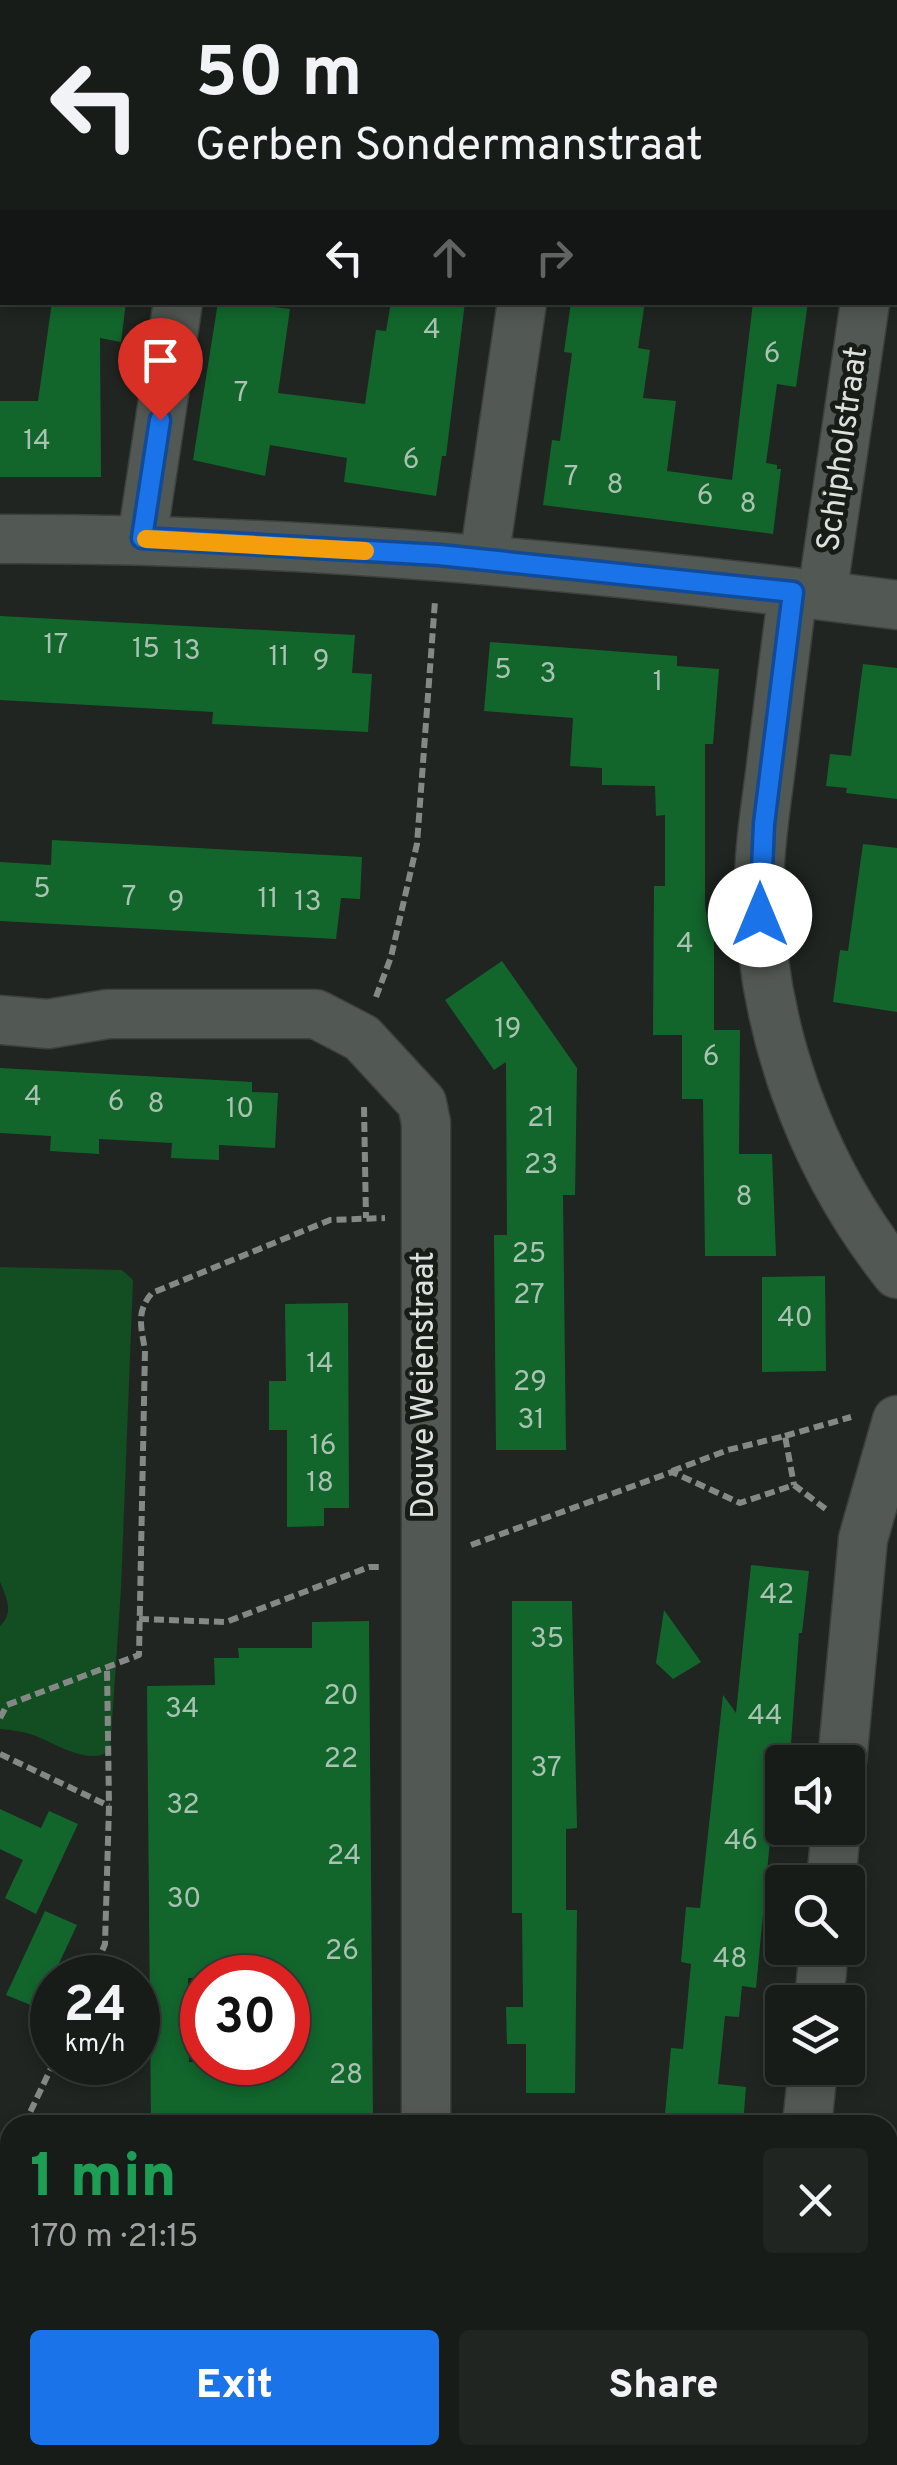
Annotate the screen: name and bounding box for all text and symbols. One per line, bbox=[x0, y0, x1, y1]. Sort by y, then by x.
text: 50 m bbox=[195, 32, 362, 121]
icon: left bbox=[30, 40, 160, 170]
text: Gerben Sondermanstraat bbox=[195, 119, 703, 176]
icon: left bbox=[317, 230, 372, 285]
icon: ahead bbox=[422, 230, 477, 285]
icon: right bbox=[527, 230, 582, 285]
house number: 4 bbox=[423, 313, 441, 349]
pin bbox=[118, 318, 203, 421]
icon: arrive bbox=[133, 333, 188, 388]
house number: 6 bbox=[764, 337, 780, 373]
street label: Schipholstraat bbox=[810, 344, 878, 554]
house number: 7 bbox=[234, 376, 248, 412]
house number: 14 bbox=[23, 424, 51, 460]
house number: 6 bbox=[403, 443, 419, 479]
house number: 7 bbox=[564, 460, 578, 496]
house number: 8 bbox=[606, 468, 624, 504]
house number: 6 bbox=[697, 479, 713, 515]
house number: 8 bbox=[739, 487, 757, 523]
house number: 17 bbox=[44, 628, 68, 664]
house number: 15 bbox=[132, 632, 160, 668]
house number: 13 bbox=[173, 634, 201, 670]
house number: 11 bbox=[269, 640, 289, 676]
house number: 9 bbox=[313, 644, 329, 680]
house number: 5 bbox=[494, 653, 512, 689]
house number: 3 bbox=[540, 657, 556, 693]
house number: 1 bbox=[653, 665, 663, 701]
position arrow bbox=[708, 863, 812, 967]
house number: 5 bbox=[33, 872, 51, 908]
house number: 7 bbox=[122, 880, 136, 916]
house number: 11 bbox=[258, 882, 278, 918]
house number: 9 bbox=[168, 885, 184, 921]
house number: 13 bbox=[294, 885, 322, 921]
house number: 4 bbox=[676, 927, 694, 963]
house number: 19 bbox=[494, 1012, 522, 1048]
house number: 6 bbox=[703, 1040, 719, 1076]
house number: 4 bbox=[24, 1080, 42, 1116]
house number: 6 bbox=[108, 1085, 124, 1121]
house number: 8 bbox=[147, 1087, 165, 1123]
house number: 10 bbox=[226, 1092, 254, 1128]
house number: 21 bbox=[527, 1101, 555, 1137]
house number: 23 bbox=[524, 1148, 558, 1184]
house number: 8 bbox=[735, 1180, 753, 1216]
house number: 25 bbox=[512, 1237, 546, 1273]
street label: Douve Weienstraat bbox=[405, 1251, 445, 1519]
house number: 27 bbox=[513, 1278, 545, 1314]
house number: 40 bbox=[777, 1301, 813, 1337]
house number: 14 bbox=[306, 1347, 334, 1383]
house number: 29 bbox=[513, 1365, 547, 1401]
house number: 31 bbox=[517, 1403, 545, 1439]
house number: 16 bbox=[309, 1429, 337, 1465]
house number: 18 bbox=[306, 1466, 334, 1502]
house number: 42 bbox=[760, 1578, 794, 1614]
house number: 35 bbox=[530, 1622, 564, 1658]
house number: 20 bbox=[323, 1679, 359, 1715]
house number: 34 bbox=[165, 1692, 199, 1728]
house number: 44 bbox=[748, 1699, 782, 1735]
house number: 22 bbox=[324, 1742, 358, 1778]
map controls bbox=[765, 1745, 865, 2085]
button: sound bbox=[765, 1745, 865, 1845]
house number: 37 bbox=[530, 1751, 562, 1787]
house number: 32 bbox=[166, 1788, 200, 1824]
house number: 46 bbox=[724, 1824, 758, 1860]
house number: 24 bbox=[327, 1839, 361, 1875]
button: search bbox=[765, 1865, 865, 1965]
house number: 30 bbox=[167, 1882, 201, 1918]
house number: 26 bbox=[325, 1934, 359, 1970]
house number: 48 bbox=[713, 1942, 747, 1978]
speed limit sign: 30 bbox=[180, 1955, 310, 2085]
text: 24 bbox=[64, 1976, 126, 2039]
button: layers bbox=[765, 1985, 865, 2085]
text: km/h bbox=[65, 2029, 125, 2061]
house number: 28 bbox=[329, 2058, 363, 2094]
text: 1 min bbox=[30, 2142, 177, 2218]
button: close bbox=[763, 2148, 868, 2253]
text: 170 m · 21:15 bbox=[30, 2218, 198, 2258]
button: Exit bbox=[30, 2330, 439, 2445]
button: Share bbox=[459, 2330, 868, 2445]

